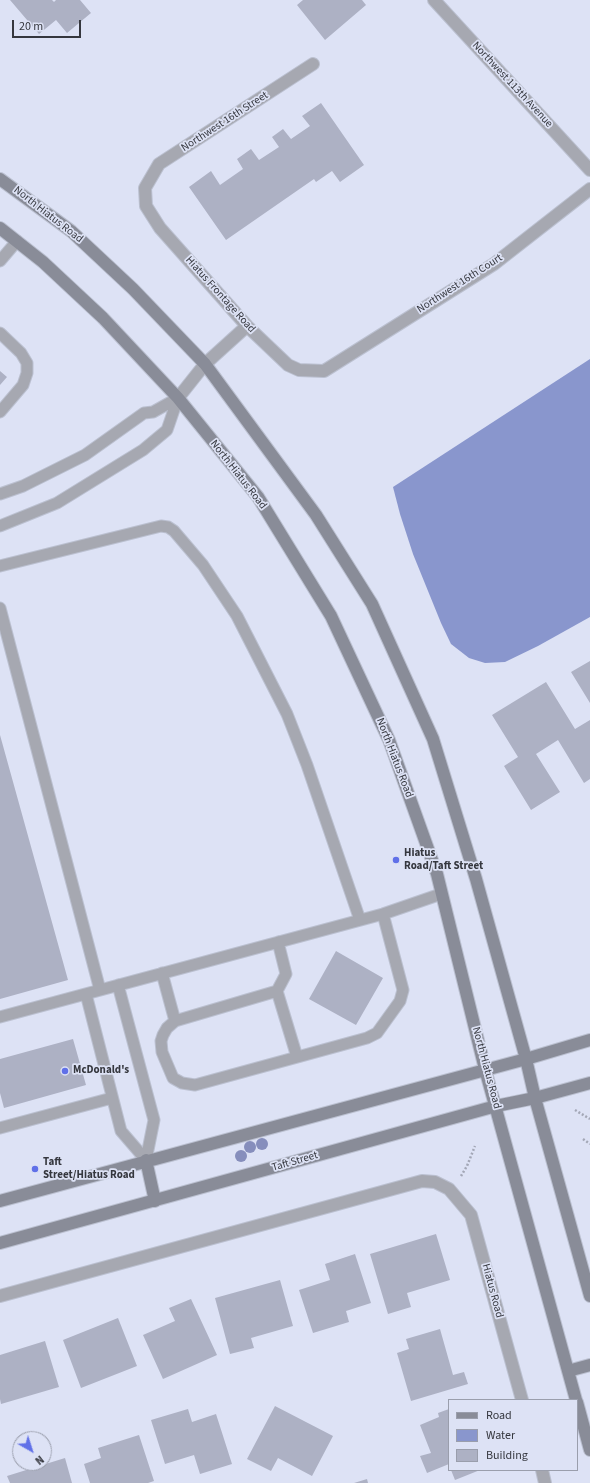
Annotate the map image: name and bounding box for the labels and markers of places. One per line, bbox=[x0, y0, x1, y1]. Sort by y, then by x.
place label: Hiatus Road/Taft Street bbox=[404, 847, 483, 873]
marker: Hiatus Road/Taft Street bbox=[391, 855, 401, 865]
place label: McDonald's bbox=[73, 1064, 129, 1078]
marker: McDonald's bbox=[60, 1066, 70, 1076]
place label: Taft Street/Hiatus Road bbox=[43, 1156, 135, 1182]
marker: Taft Street/Hiatus Road bbox=[30, 1164, 40, 1174]

